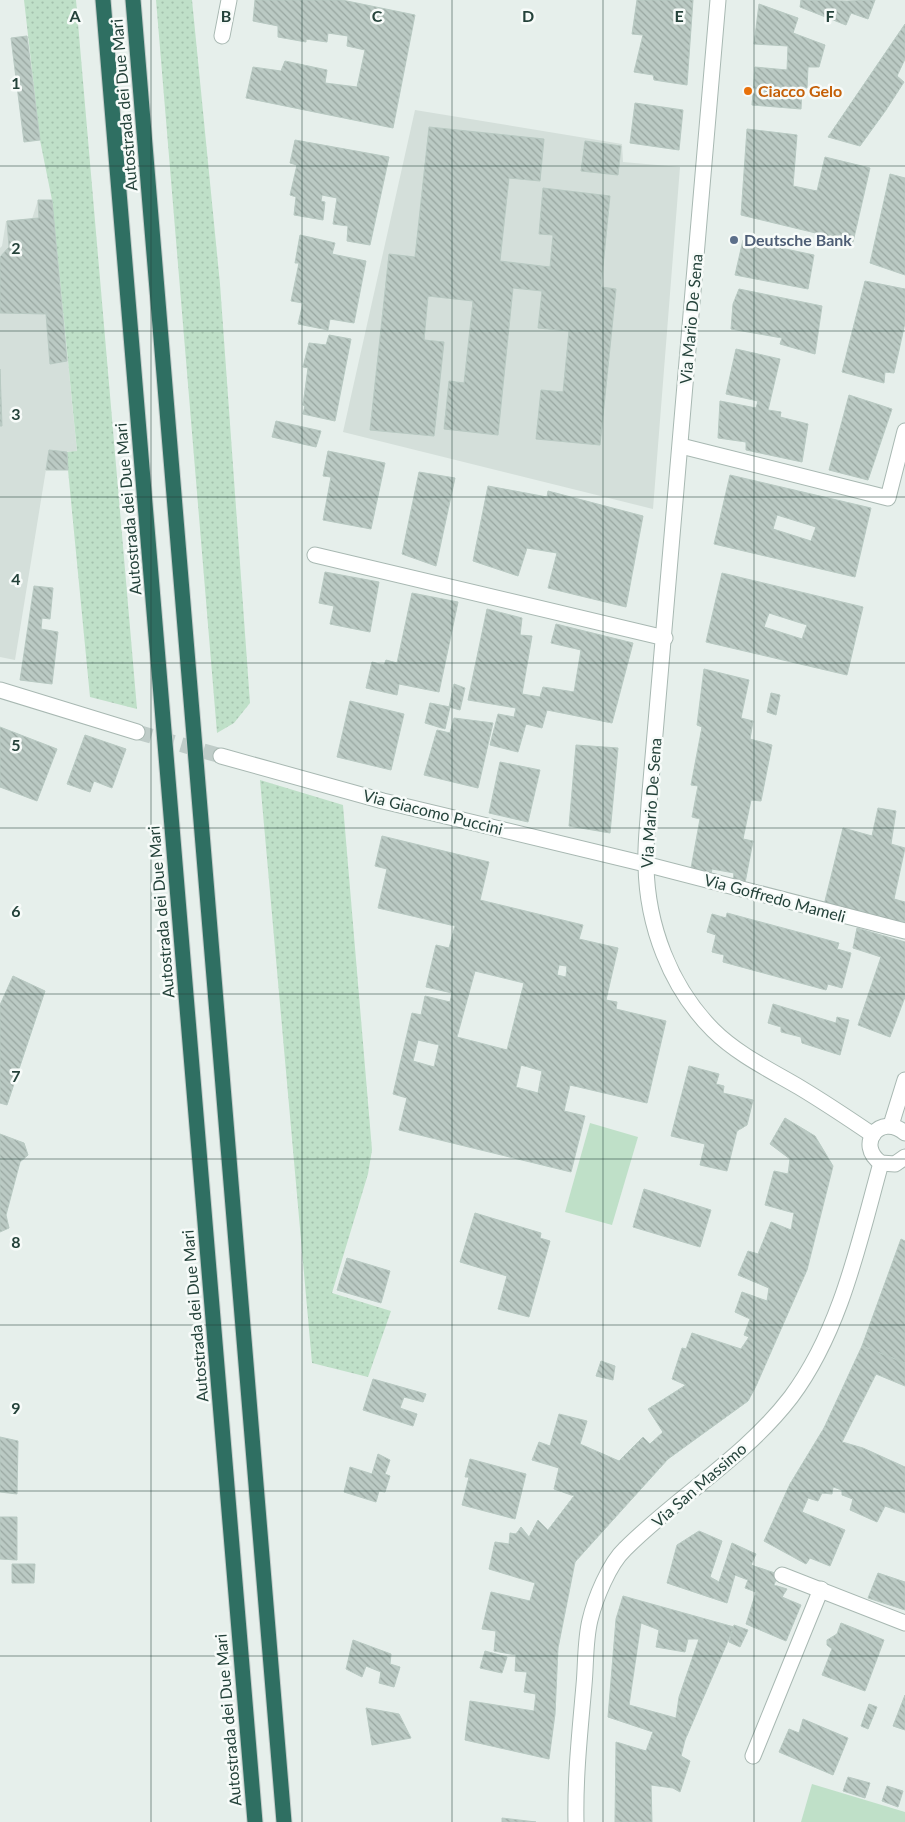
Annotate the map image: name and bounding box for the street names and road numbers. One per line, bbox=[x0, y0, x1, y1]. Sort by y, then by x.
street label: Autostrada dei Due Mari bbox=[107, 18, 140, 192]
street label: Via Mario De Sena bbox=[675, 253, 706, 385]
street label: Autostrada dei Due Mari bbox=[111, 422, 144, 596]
street label: Via Mario De Sena bbox=[636, 737, 665, 869]
street label: Via Giacomo Puccini bbox=[361, 785, 505, 838]
street label: Autostrada dei Due Mari bbox=[144, 825, 177, 999]
street label: Via Goffredo Mameli bbox=[702, 869, 848, 926]
street label: Autostrada dei Due Mari bbox=[178, 1229, 211, 1403]
street label: Via San Massimo bbox=[648, 1438, 750, 1531]
street label: Autostrada dei Due Mari bbox=[211, 1633, 244, 1807]

